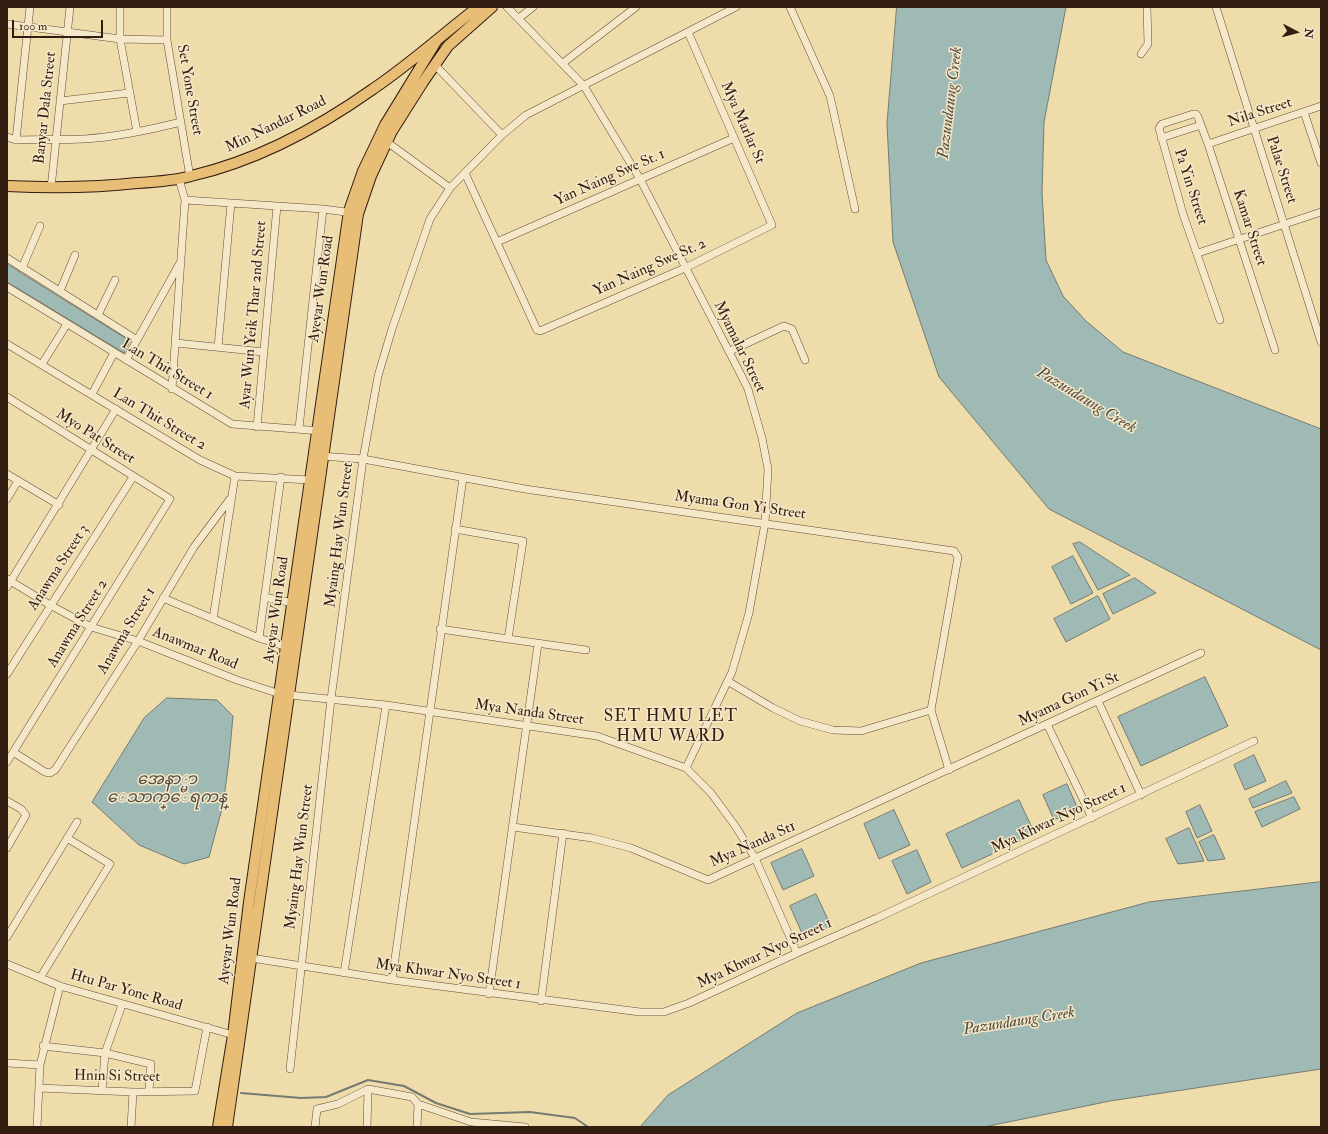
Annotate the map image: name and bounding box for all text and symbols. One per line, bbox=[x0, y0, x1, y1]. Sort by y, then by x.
scale bar bbox=[14, 12, 105, 38]
north arrow bbox=[1276, 12, 1316, 52]
text: 100 m bbox=[19, 19, 47, 34]
text: N bbox=[1301, 28, 1315, 39]
street label: Set Yone Street bbox=[172, 43, 206, 137]
water label: Pazundaung Creek bbox=[935, 46, 967, 160]
street label: Banyar Dala Street bbox=[31, 51, 61, 165]
street label: Mya Marlar St bbox=[716, 79, 768, 167]
street label: Min Nandar Road bbox=[223, 93, 329, 157]
street label: Nila Street bbox=[1226, 94, 1294, 132]
street label: Palae Street bbox=[1262, 134, 1300, 206]
street label: Yan Naing Swe St. 1 bbox=[552, 146, 668, 210]
street label: Pa Yin Street bbox=[1169, 147, 1211, 227]
street label: Kamar Street bbox=[1228, 187, 1270, 269]
street label: Ayar Wun Yeik Thar 2nd Street bbox=[237, 220, 271, 410]
street label: Ayeyar Wun Road bbox=[306, 234, 338, 344]
street label: Yan Naing Swe St. 2 bbox=[591, 235, 709, 301]
street label: Myamalar Street bbox=[709, 298, 769, 396]
street label: Lan Thit Street 1 bbox=[118, 336, 216, 404]
water label: Pazundaung Creek bbox=[1033, 364, 1139, 438]
street label: Lan Thit Street 2 bbox=[109, 385, 209, 455]
street label: Myo Pat Street bbox=[52, 406, 138, 468]
street label: Myaing Hay Wun Street bbox=[322, 461, 358, 609]
street label: Myama Gon Yi Street bbox=[673, 488, 807, 524]
street label: Anawma Street 3 bbox=[25, 522, 93, 614]
street label: Ayeyar Wun Road bbox=[261, 555, 293, 665]
street label: Anawma Street 2 bbox=[44, 577, 112, 671]
street label: Anawma Street 1 bbox=[94, 584, 160, 678]
street label: Anawmar Road bbox=[150, 624, 240, 674]
street label: Myama Gon Yi St bbox=[1016, 669, 1122, 731]
street label: Mya Nanda Street bbox=[473, 696, 585, 730]
district label: SET HMU LET HMU WARD bbox=[604, 707, 738, 747]
water label: အေနာ္မာ ေသာက္ေရကန္ bbox=[107, 771, 227, 809]
street label: Mya Khwar Nyo Street 1 bbox=[989, 780, 1129, 858]
street label: Myaing Hay Wun Street bbox=[282, 783, 318, 931]
street label: Mya Nanda St1 bbox=[707, 818, 799, 872]
street label: Ayeyar Wun Road bbox=[216, 876, 246, 986]
street label: Mya Khwar Nyo Street 1 bbox=[695, 915, 835, 993]
street label: Mya Khwar Nyo Street 1 bbox=[374, 956, 522, 994]
street label: Htu Par Yone Road bbox=[68, 966, 184, 1016]
water label: Pazundaung Creek bbox=[962, 1004, 1076, 1040]
street label: Hnin Si Street bbox=[74, 1067, 160, 1087]

